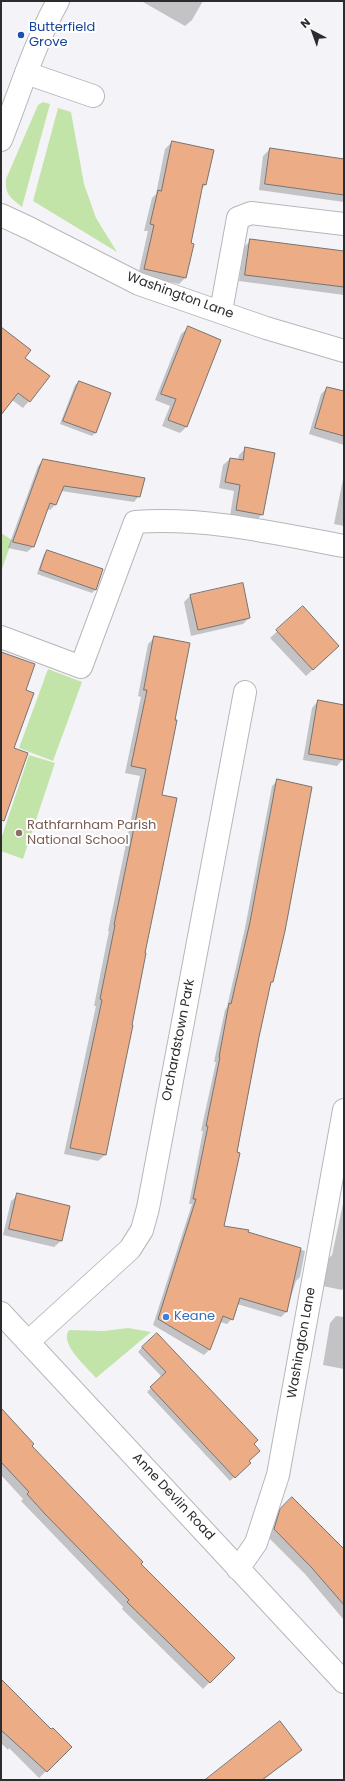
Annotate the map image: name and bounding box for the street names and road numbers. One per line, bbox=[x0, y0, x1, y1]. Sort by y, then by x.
street label: Washington Lane bbox=[124, 269, 236, 323]
street label: Orchardstown Park bbox=[160, 978, 198, 1102]
street label: Washington Lane bbox=[285, 1286, 319, 1400]
street label: Anne Devlin Road bbox=[129, 1450, 217, 1544]

